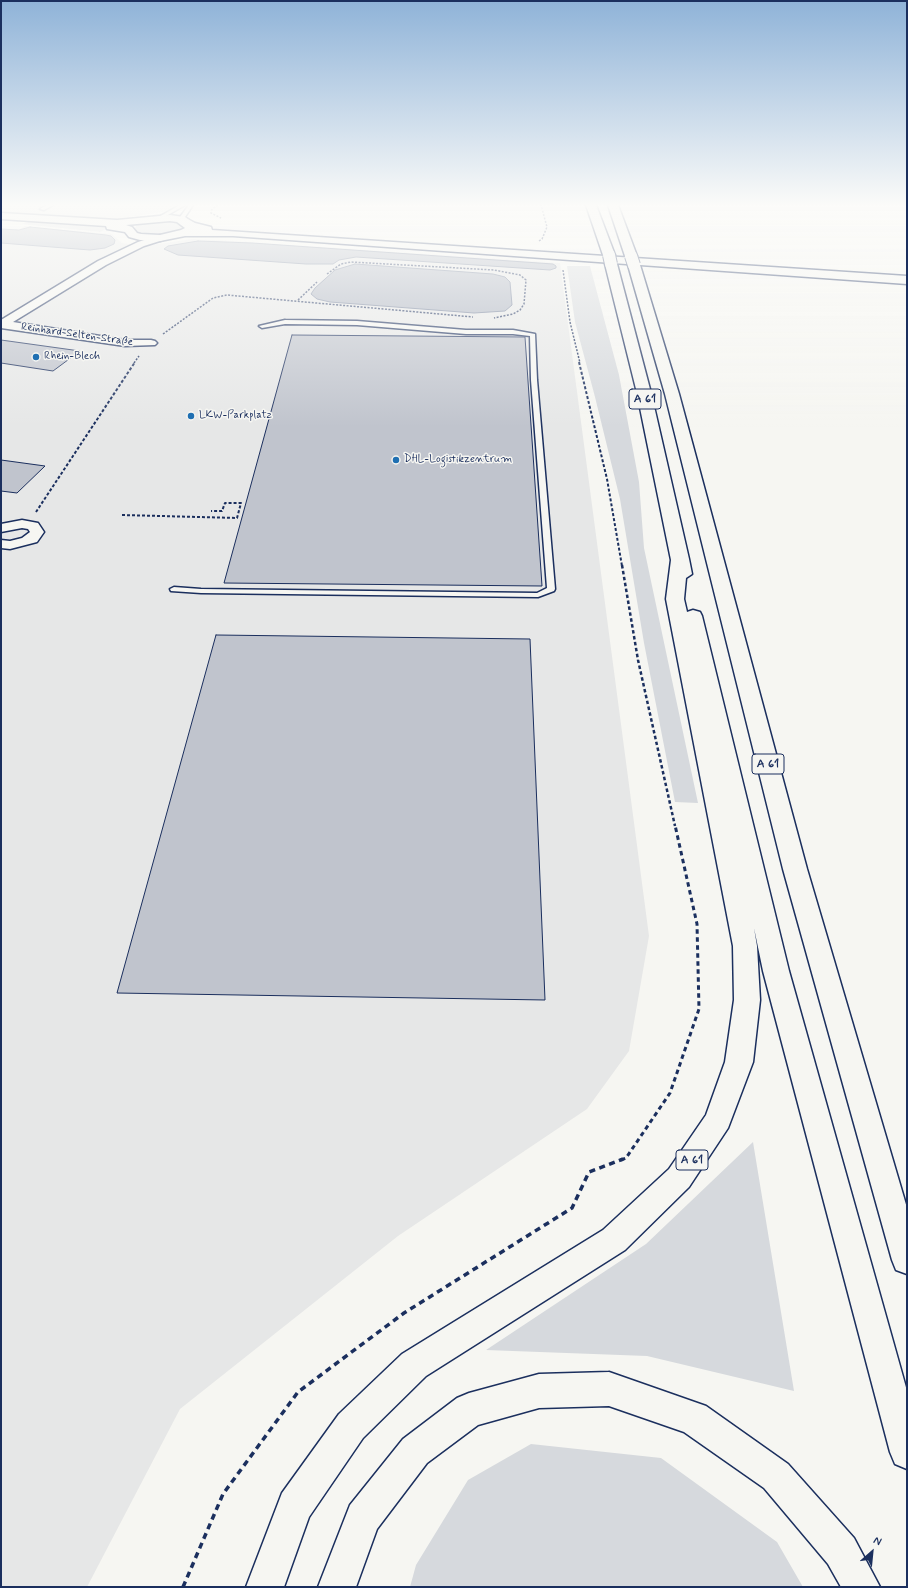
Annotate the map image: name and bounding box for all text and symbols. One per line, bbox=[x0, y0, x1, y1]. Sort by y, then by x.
street label: Reinhard-Selten-Straße bbox=[20, 321, 134, 349]
place label: Rhein-Blech bbox=[44, 350, 100, 364]
marker: Rhein-Blech bbox=[31, 352, 41, 362]
road number: A 61 bbox=[629, 389, 661, 409]
place label: LKW-Parkplatz bbox=[199, 409, 272, 423]
marker: LKW-Parkplatz bbox=[186, 411, 196, 421]
place label: DHL-Logistikzentrum bbox=[404, 453, 512, 467]
marker: DHL-Logistikzentrum bbox=[391, 455, 401, 465]
road number: A 61 bbox=[752, 754, 784, 774]
road number: A 61 bbox=[676, 1150, 708, 1170]
north arrow bbox=[852, 1532, 892, 1572]
text: N bbox=[871, 1533, 884, 1549]

